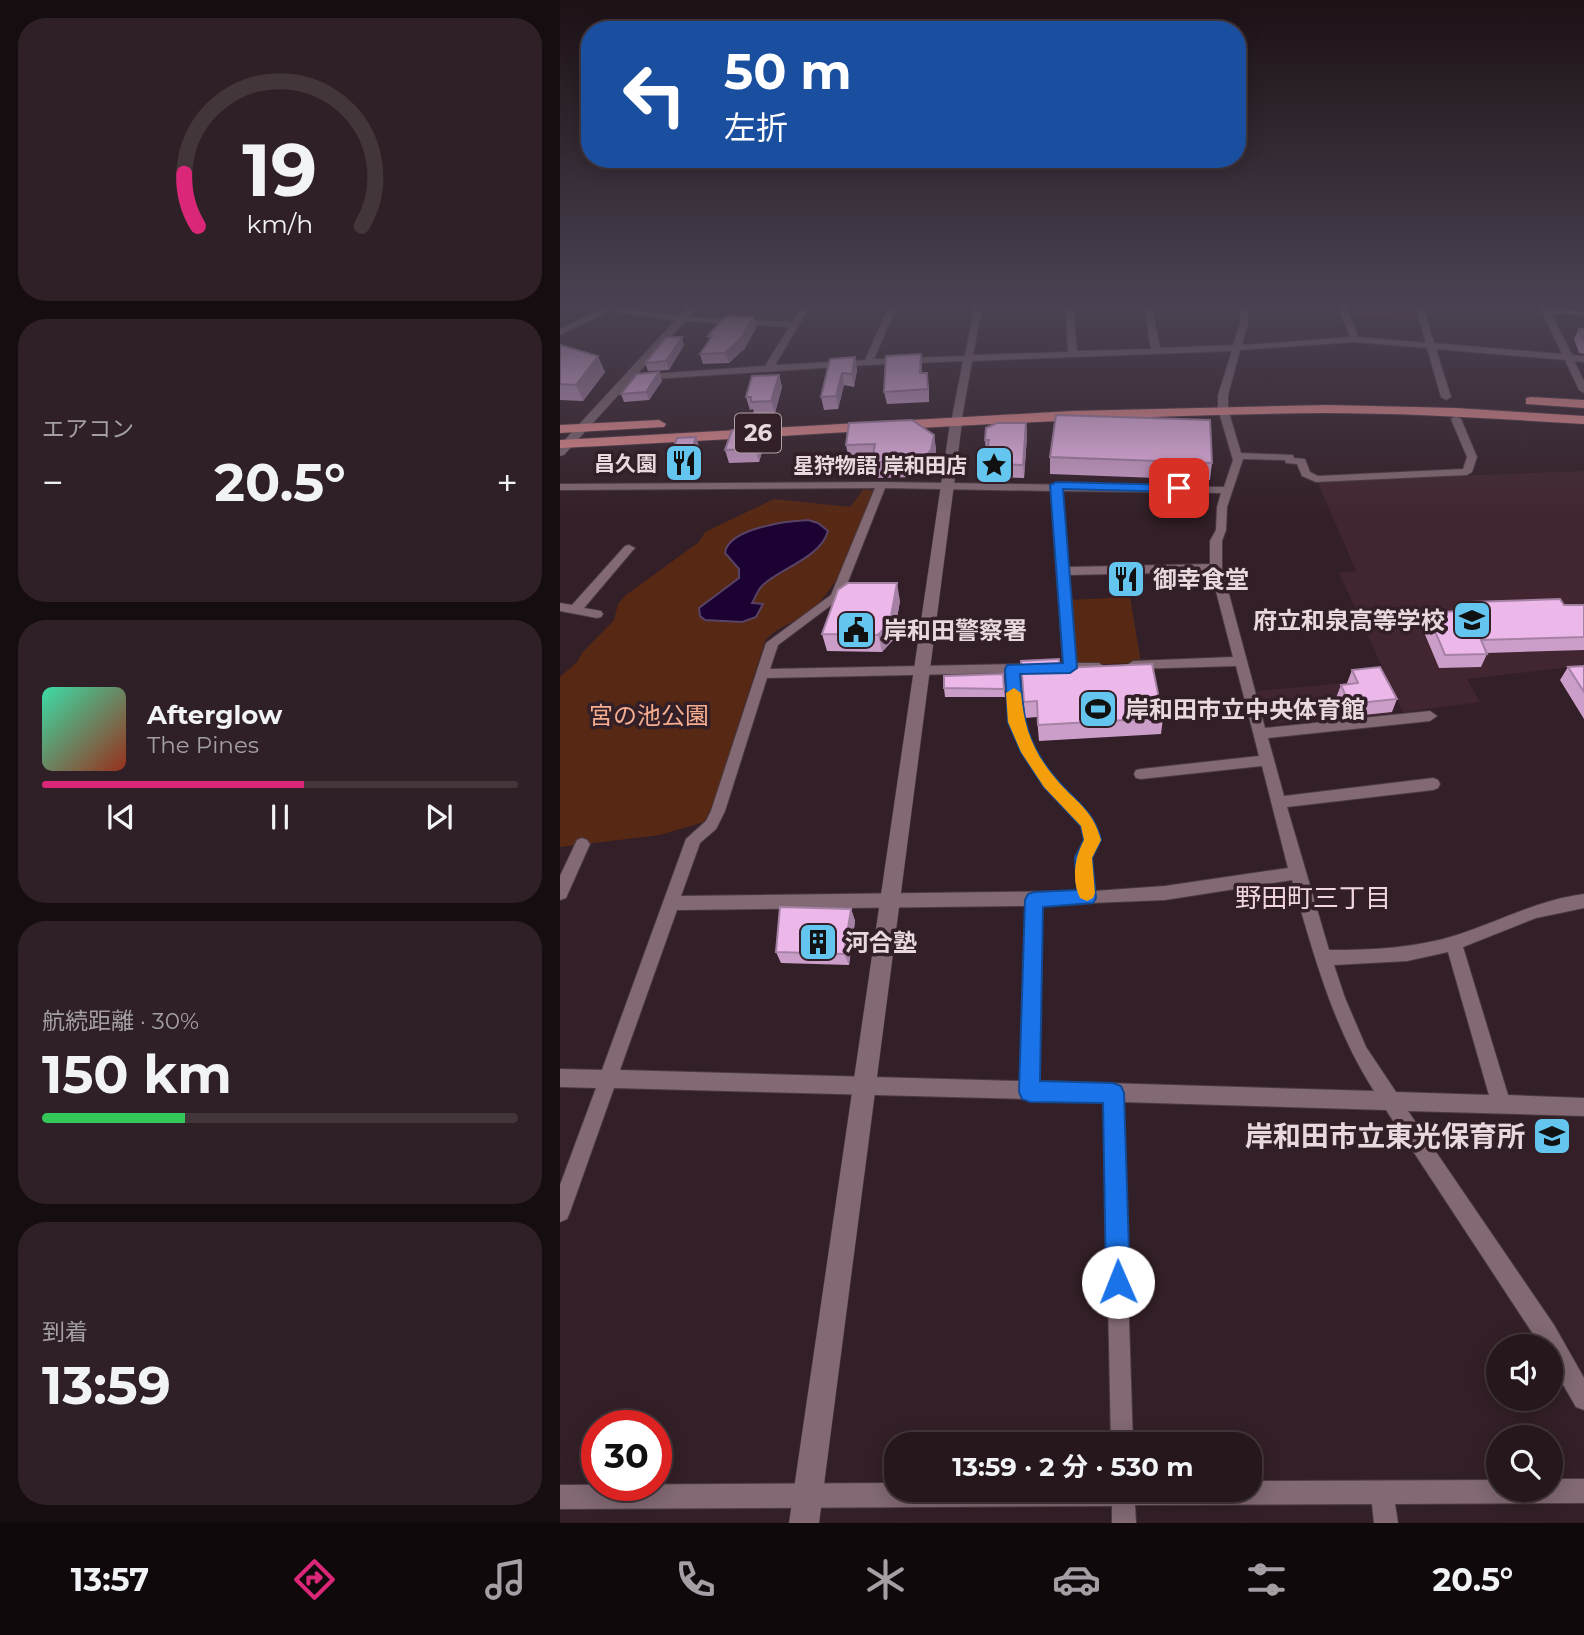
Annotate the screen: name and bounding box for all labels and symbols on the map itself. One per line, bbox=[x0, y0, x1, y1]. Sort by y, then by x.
road number: 26 bbox=[735, 414, 781, 452]
restaurant icon: 昌久園 bbox=[663, 442, 705, 484]
place icon: 星狩物語 岸和田店 bbox=[973, 444, 1015, 486]
place label: 昌久園 bbox=[594, 451, 657, 476]
place label: 星狩物語 岸和田店 bbox=[793, 453, 967, 478]
pin bbox=[1149, 458, 1209, 518]
restaurant icon: 御幸食堂 bbox=[1105, 558, 1147, 600]
place label: 御幸食堂 bbox=[1153, 565, 1249, 594]
school or university icon: 府立和泉高等学校 bbox=[1451, 599, 1493, 641]
place label: 府立和泉高等学校 bbox=[1253, 606, 1445, 635]
public building icon: 岸和田警察署 bbox=[835, 609, 877, 651]
place label: 岸和田警察署 bbox=[883, 616, 1027, 645]
sports icon: 岸和田市立中央体育館 bbox=[1077, 688, 1119, 730]
place label: 岸和田市立中央体育館 bbox=[1125, 695, 1365, 724]
park label: 宮の池公園 bbox=[589, 701, 709, 730]
district label: 野田町三丁目 bbox=[1235, 882, 1391, 914]
building icon: 河合塾 bbox=[797, 921, 839, 963]
place label: 河合塾 bbox=[845, 928, 917, 957]
school or university icon: 岸和田市立東光保育所 bbox=[1531, 1115, 1573, 1157]
place label: 岸和田市立東光保育所 bbox=[1245, 1119, 1525, 1153]
position arrow bbox=[1081, 1245, 1155, 1319]
speed limit sign: 30 bbox=[581, 1410, 672, 1501]

